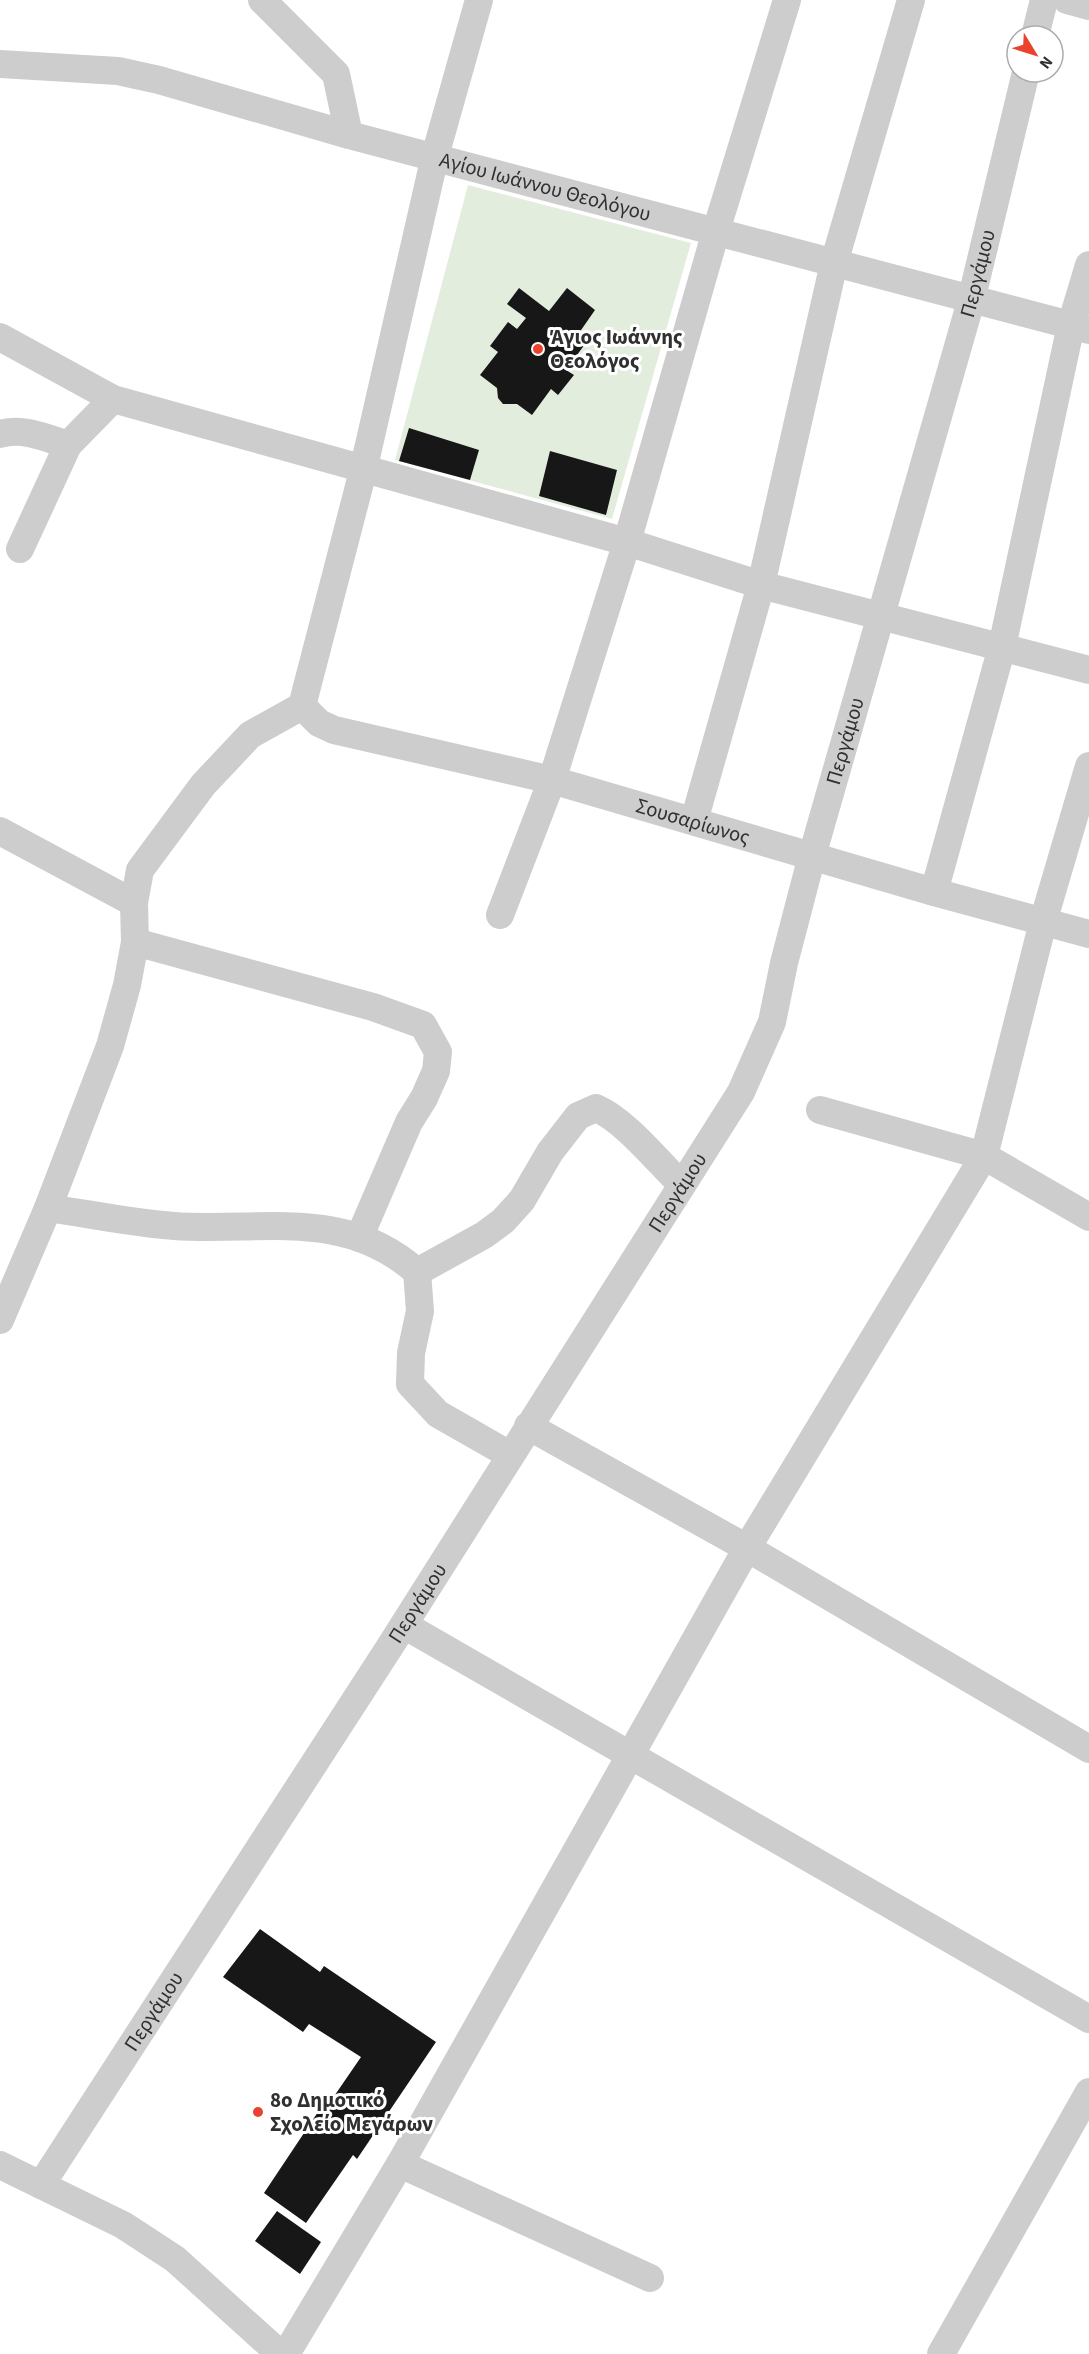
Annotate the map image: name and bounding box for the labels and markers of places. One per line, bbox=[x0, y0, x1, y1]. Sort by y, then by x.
place label: Άγιος Ιωάννης Θεολόγος bbox=[550, 322, 683, 376]
marker: Άγιος Ιωάννης Θεολόγος bbox=[531, 342, 545, 356]
place label: 8ο Δημοτικό Σχολείο Μεγάρων bbox=[270, 2085, 433, 2139]
marker: 8ο Δημοτικό Σχολείο Μεγάρων bbox=[251, 2105, 265, 2119]

